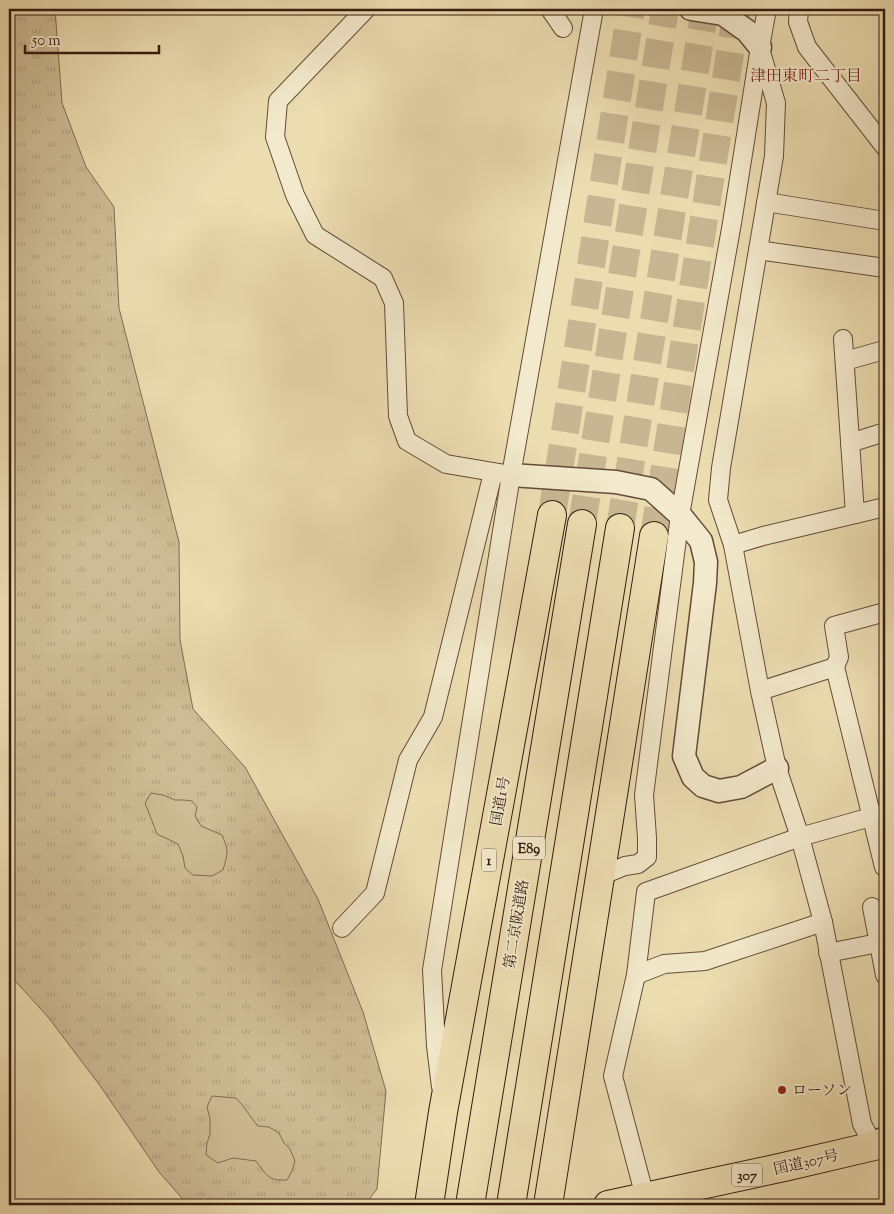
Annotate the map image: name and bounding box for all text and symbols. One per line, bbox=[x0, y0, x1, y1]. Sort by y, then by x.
scale bar bbox=[25, 22, 159, 54]
text: 50 m bbox=[31, 31, 61, 52]
district label: 津田東町二丁目 bbox=[750, 66, 862, 89]
street label: 国道1号 bbox=[487, 775, 516, 828]
road number: E89 bbox=[513, 836, 545, 860]
road number: 1 bbox=[482, 848, 496, 872]
street label: 第二京阪道路 bbox=[500, 878, 535, 970]
place label: ローソン bbox=[792, 1081, 851, 1102]
marker: ローソン bbox=[776, 1084, 788, 1096]
street label: 国道307号 bbox=[772, 1146, 841, 1181]
road number: 307 bbox=[732, 1164, 762, 1186]

